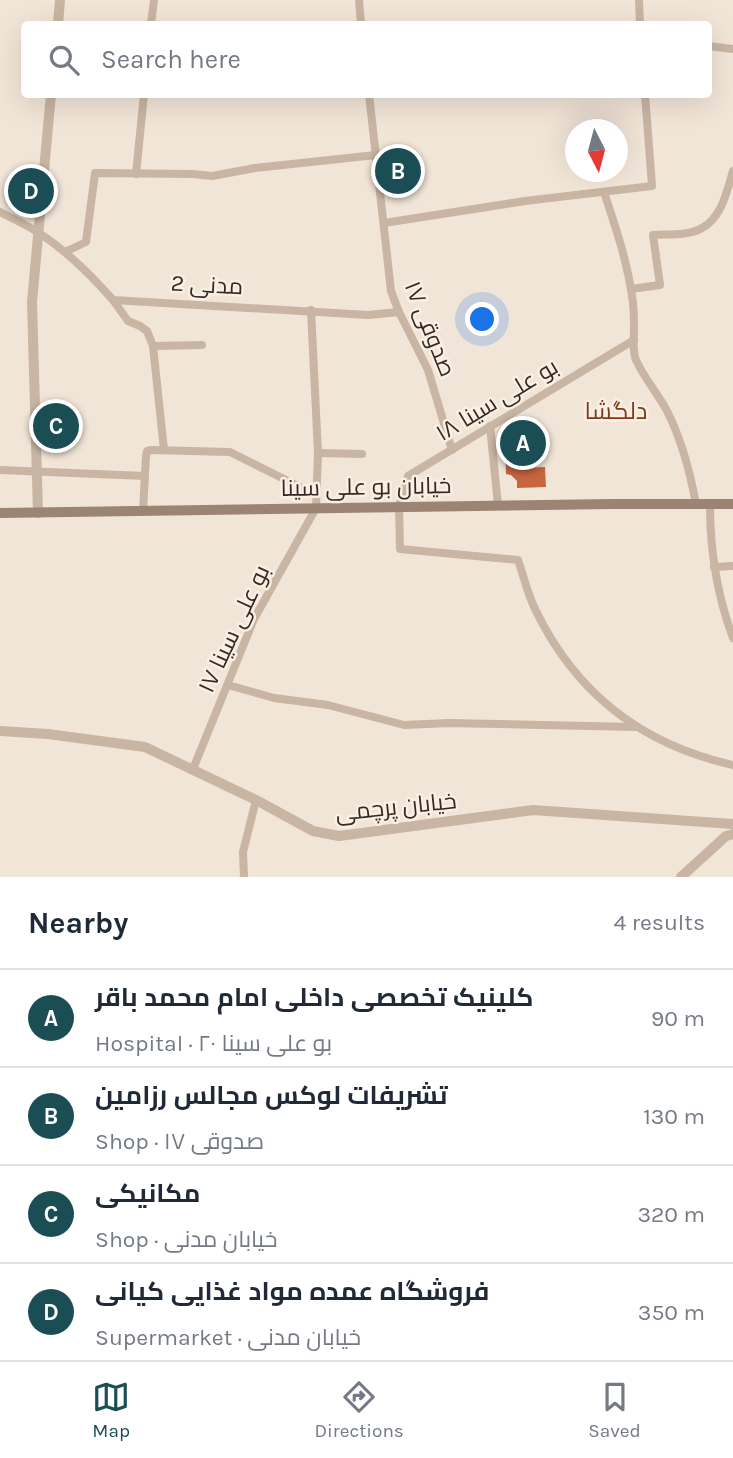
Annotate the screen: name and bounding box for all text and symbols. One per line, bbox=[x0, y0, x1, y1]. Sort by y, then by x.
search box bbox=[21, 21, 712, 98]
icon: search bbox=[45, 41, 83, 79]
text: Search here bbox=[101, 44, 241, 75]
north arrow bbox=[565, 119, 628, 182]
pin: B bbox=[375, 145, 421, 197]
pin: D bbox=[8, 165, 54, 217]
street label: مدنی 2 bbox=[170, 270, 244, 300]
street label: صدوقی ۱۷ bbox=[399, 277, 461, 381]
your location bbox=[465, 302, 499, 336]
street label: بو علی سینا ۱۸ bbox=[431, 353, 563, 447]
district label: دلگشا bbox=[585, 397, 647, 425]
pin: C bbox=[33, 400, 79, 452]
pin: A bbox=[500, 417, 546, 469]
street label: خیابان بو علی سینا bbox=[280, 472, 452, 502]
street label: بو علی سینا ۱۷ bbox=[193, 561, 275, 697]
street label: خیابان پرچمی bbox=[334, 787, 458, 828]
text: Nearby bbox=[28, 905, 128, 941]
text: 4 results bbox=[613, 909, 705, 936]
text: کلینیک تخصصی داخلی امام محمد باقر bbox=[95, 982, 534, 1013]
text: A bbox=[44, 1005, 58, 1032]
text: 90 m bbox=[651, 1005, 705, 1032]
text: Hospital · بو علی سینا ۲۰ bbox=[95, 1030, 332, 1057]
text: تشریفات لوکس مجالس رزامین bbox=[95, 1080, 447, 1111]
text: B bbox=[44, 1103, 58, 1130]
text: 130 m bbox=[643, 1103, 705, 1130]
text: Shop · صدوقی ۱۷ bbox=[95, 1128, 264, 1155]
text: مکانیکی bbox=[95, 1178, 200, 1209]
text: C bbox=[44, 1201, 58, 1228]
text: 320 m bbox=[637, 1201, 705, 1228]
text: Shop · خیابان مدنی bbox=[95, 1226, 277, 1253]
text: فروشگاه عمده مواد غذایی کیانی bbox=[95, 1276, 489, 1307]
text: D bbox=[43, 1299, 59, 1326]
text: 350 m bbox=[638, 1299, 705, 1326]
text: Supermarket · خیابان مدنی bbox=[95, 1324, 361, 1351]
tab: Map bbox=[92, 1378, 130, 1442]
tab: Directions bbox=[315, 1378, 404, 1442]
tab: Saved bbox=[588, 1378, 641, 1442]

